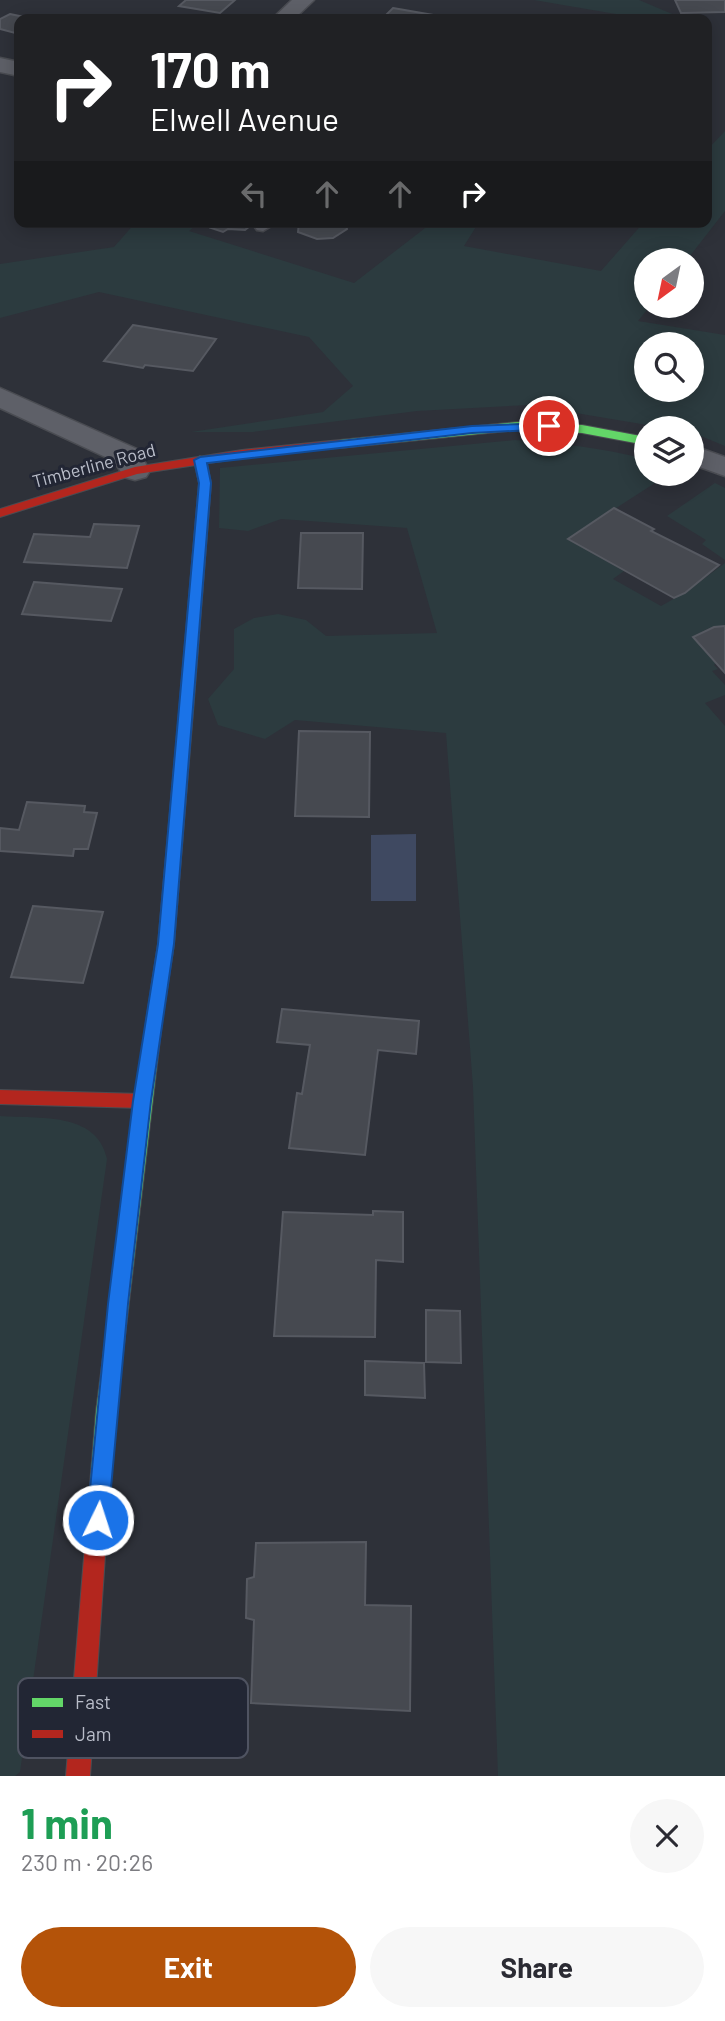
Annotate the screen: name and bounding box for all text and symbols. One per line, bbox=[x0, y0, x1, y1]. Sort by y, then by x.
text: 170 m bbox=[150, 39, 270, 98]
icon: right bbox=[35, 42, 126, 133]
text: Elwell Avenue bbox=[150, 99, 339, 137]
icon: left bbox=[235, 175, 273, 213]
icon: ahead bbox=[308, 175, 346, 213]
icon: ahead bbox=[381, 175, 419, 213]
icon: right bbox=[454, 175, 492, 213]
north arrow bbox=[634, 248, 704, 318]
map controls bbox=[634, 248, 704, 486]
button: search bbox=[634, 332, 704, 402]
pin bbox=[519, 396, 579, 456]
icon: arrive bbox=[530, 407, 568, 445]
button: layers bbox=[634, 416, 704, 486]
street label: Timberline Road bbox=[30, 438, 158, 492]
position arrow bbox=[61, 1483, 135, 1557]
legend bbox=[18, 1678, 248, 1758]
text: Fast bbox=[75, 1690, 111, 1713]
text: Jam bbox=[75, 1722, 111, 1745]
text: 1 min bbox=[21, 1797, 113, 1847]
button: close bbox=[630, 1799, 704, 1873]
text: 230 m · 20:26 bbox=[21, 1848, 153, 1876]
button: Exit bbox=[21, 1927, 356, 2007]
button: Share bbox=[370, 1927, 704, 2007]

